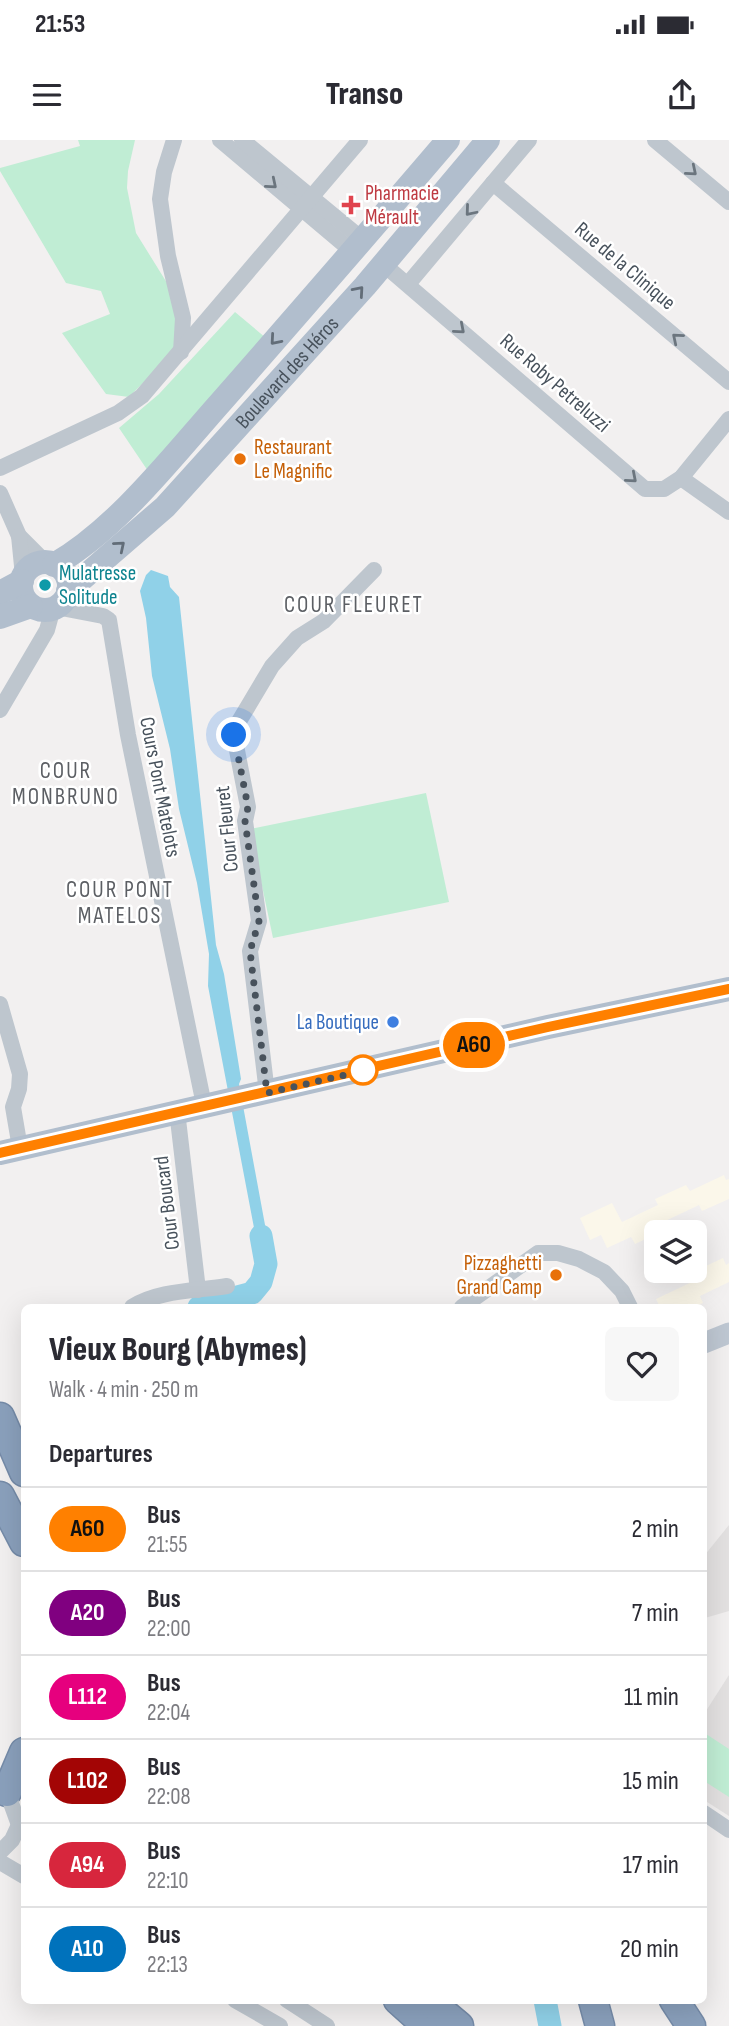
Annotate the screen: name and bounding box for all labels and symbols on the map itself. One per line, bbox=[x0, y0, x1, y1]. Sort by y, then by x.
one-way arrow bbox=[683, 163, 696, 175]
one-way arrow bbox=[264, 176, 277, 188]
place label: Pharmacie Mérault bbox=[365, 181, 439, 230]
marker: Pharmacie Mérault bbox=[343, 197, 359, 213]
one-way arrow bbox=[465, 204, 478, 216]
street label: Rue de la Clinique bbox=[570, 217, 680, 315]
one-way arrow bbox=[351, 287, 363, 300]
street label: Boulevard des Héros bbox=[230, 311, 344, 433]
one-way arrow bbox=[452, 321, 465, 333]
street label: Rue Roby Petreluzzi bbox=[495, 328, 615, 438]
one-way arrow bbox=[271, 332, 283, 345]
one-way arrow bbox=[672, 334, 685, 346]
place label: Restaurant Le Magnific bbox=[254, 435, 333, 484]
marker: Restaurant Le Magnific bbox=[232, 451, 248, 467]
one-way arrow bbox=[624, 470, 637, 482]
one-way arrow bbox=[111, 542, 124, 554]
place label: Mulatresse Solitude bbox=[59, 561, 136, 610]
marker: Mulatresse Solitude bbox=[37, 577, 53, 593]
district label: COUR FLEURET bbox=[284, 591, 424, 619]
street label: Cours Pont Matelots bbox=[134, 715, 186, 859]
your location bbox=[216, 717, 251, 752]
district label: COUR MONBRUNO bbox=[12, 757, 120, 811]
street label: Cour Fleuret bbox=[210, 785, 244, 873]
district label: COUR PONT MATELOS bbox=[66, 876, 174, 930]
place label: La Boutique bbox=[297, 1010, 379, 1035]
marker: La Boutique bbox=[385, 1014, 401, 1030]
line badge: A60 bbox=[434, 1022, 514, 1068]
unlabelled marker bbox=[348, 1055, 378, 1085]
street label: Cour Boucard bbox=[149, 1155, 185, 1251]
place label: Pizzaghetti Grand Camp bbox=[457, 1251, 542, 1300]
marker: Pizzaghetti Grand Camp bbox=[548, 1267, 564, 1283]

